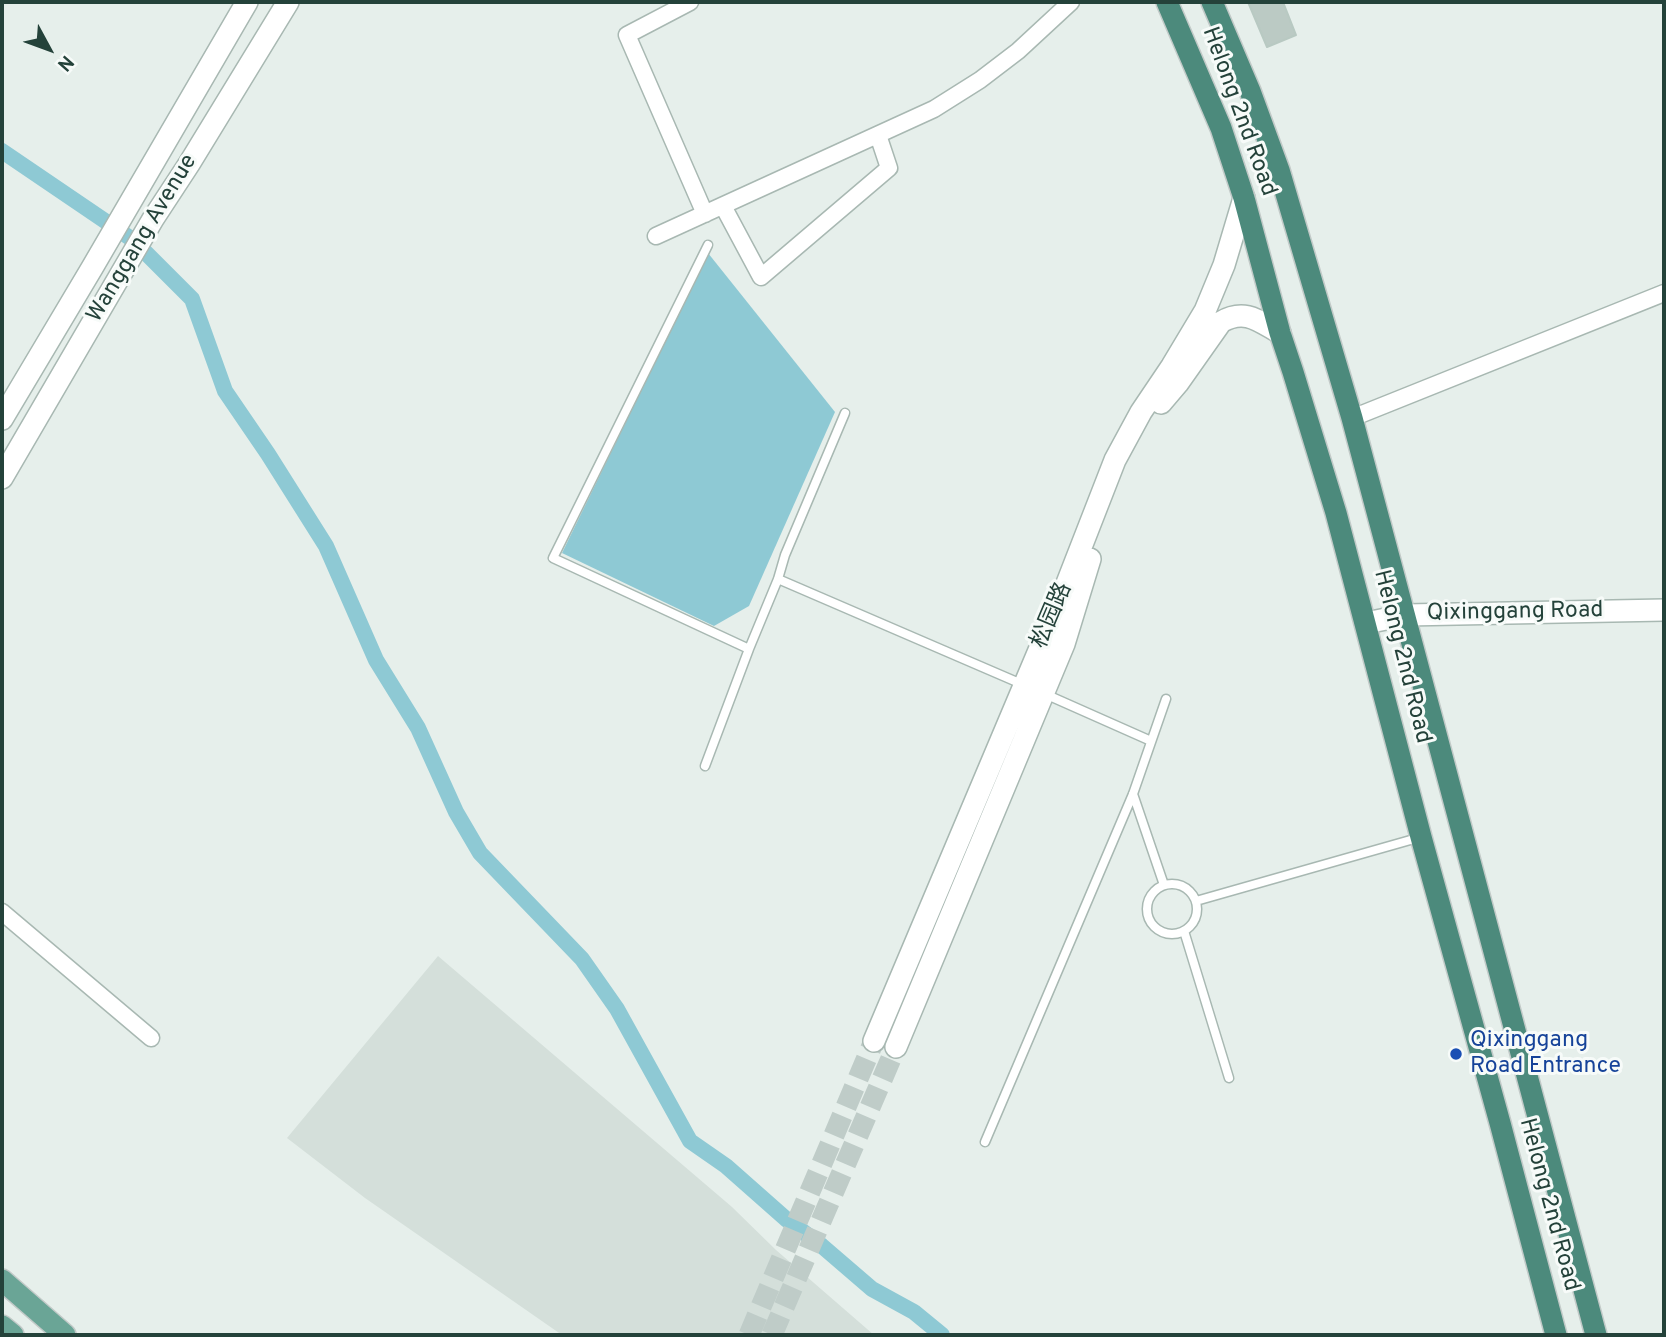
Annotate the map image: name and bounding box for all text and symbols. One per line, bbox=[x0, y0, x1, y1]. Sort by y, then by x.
north arrow bbox=[14, 14, 84, 84]
street label: Helong 2nd Road bbox=[1195, 24, 1281, 200]
text: N bbox=[51, 50, 78, 76]
street label: Wanggang Avenue bbox=[82, 150, 204, 328]
street label: Helong 2nd Road bbox=[1366, 567, 1436, 747]
street label: 松园路 bbox=[1027, 579, 1079, 653]
street label: Qixinggang Road bbox=[1426, 598, 1604, 628]
place label: Qixinggang Road Entrance bbox=[1470, 1027, 1621, 1081]
marker: Qixinggang Road Entrance bbox=[1448, 1046, 1464, 1062]
street label: Helong 2nd Road bbox=[1512, 1116, 1584, 1294]

